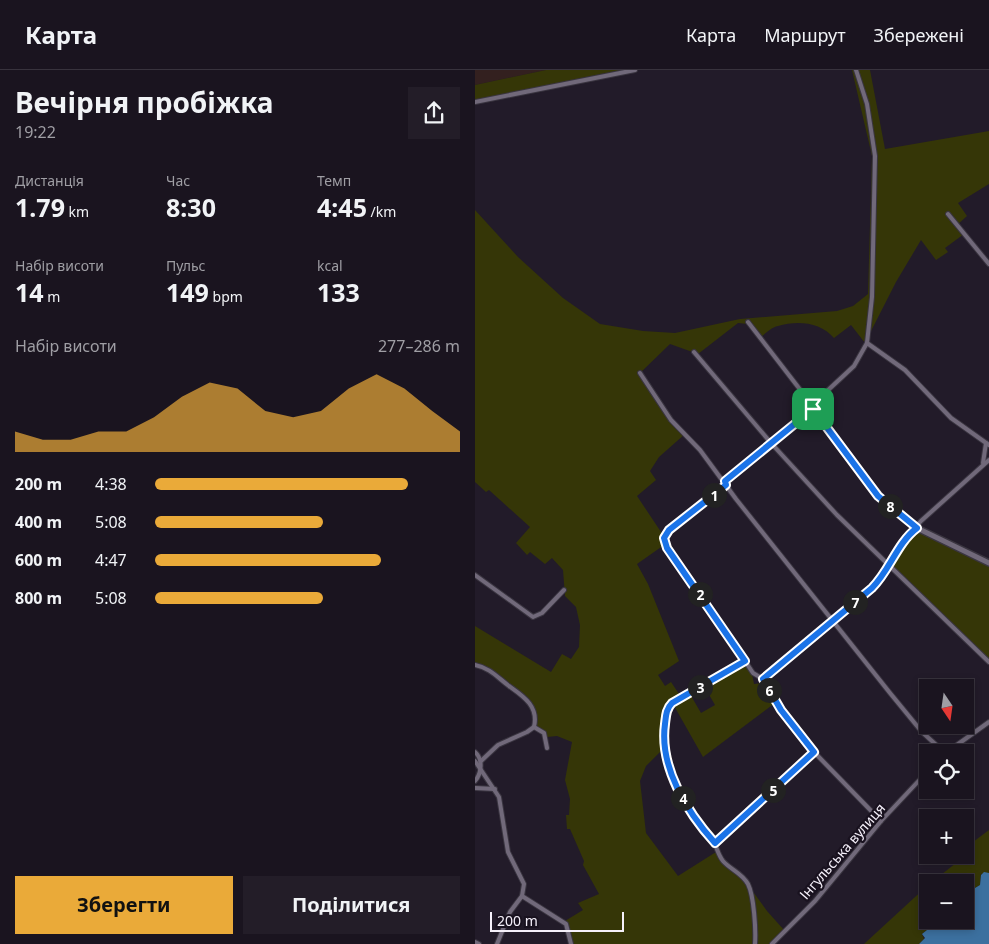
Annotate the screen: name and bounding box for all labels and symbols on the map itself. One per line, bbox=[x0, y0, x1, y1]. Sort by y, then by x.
pin bbox=[792, 388, 834, 430]
pin: 1 bbox=[701, 482, 727, 508]
pin: 8 bbox=[877, 494, 903, 518]
pin: 2 bbox=[687, 582, 713, 606]
pin: 7 bbox=[843, 590, 867, 614]
pin: 3 bbox=[687, 674, 713, 700]
pin: 6 bbox=[757, 678, 781, 702]
north arrow bbox=[919, 679, 974, 734]
pin: 5 bbox=[761, 778, 785, 802]
pin: 4 bbox=[671, 786, 695, 810]
street label: Інгульська вулиця bbox=[795, 799, 889, 903]
scale bar bbox=[490, 909, 624, 932]

